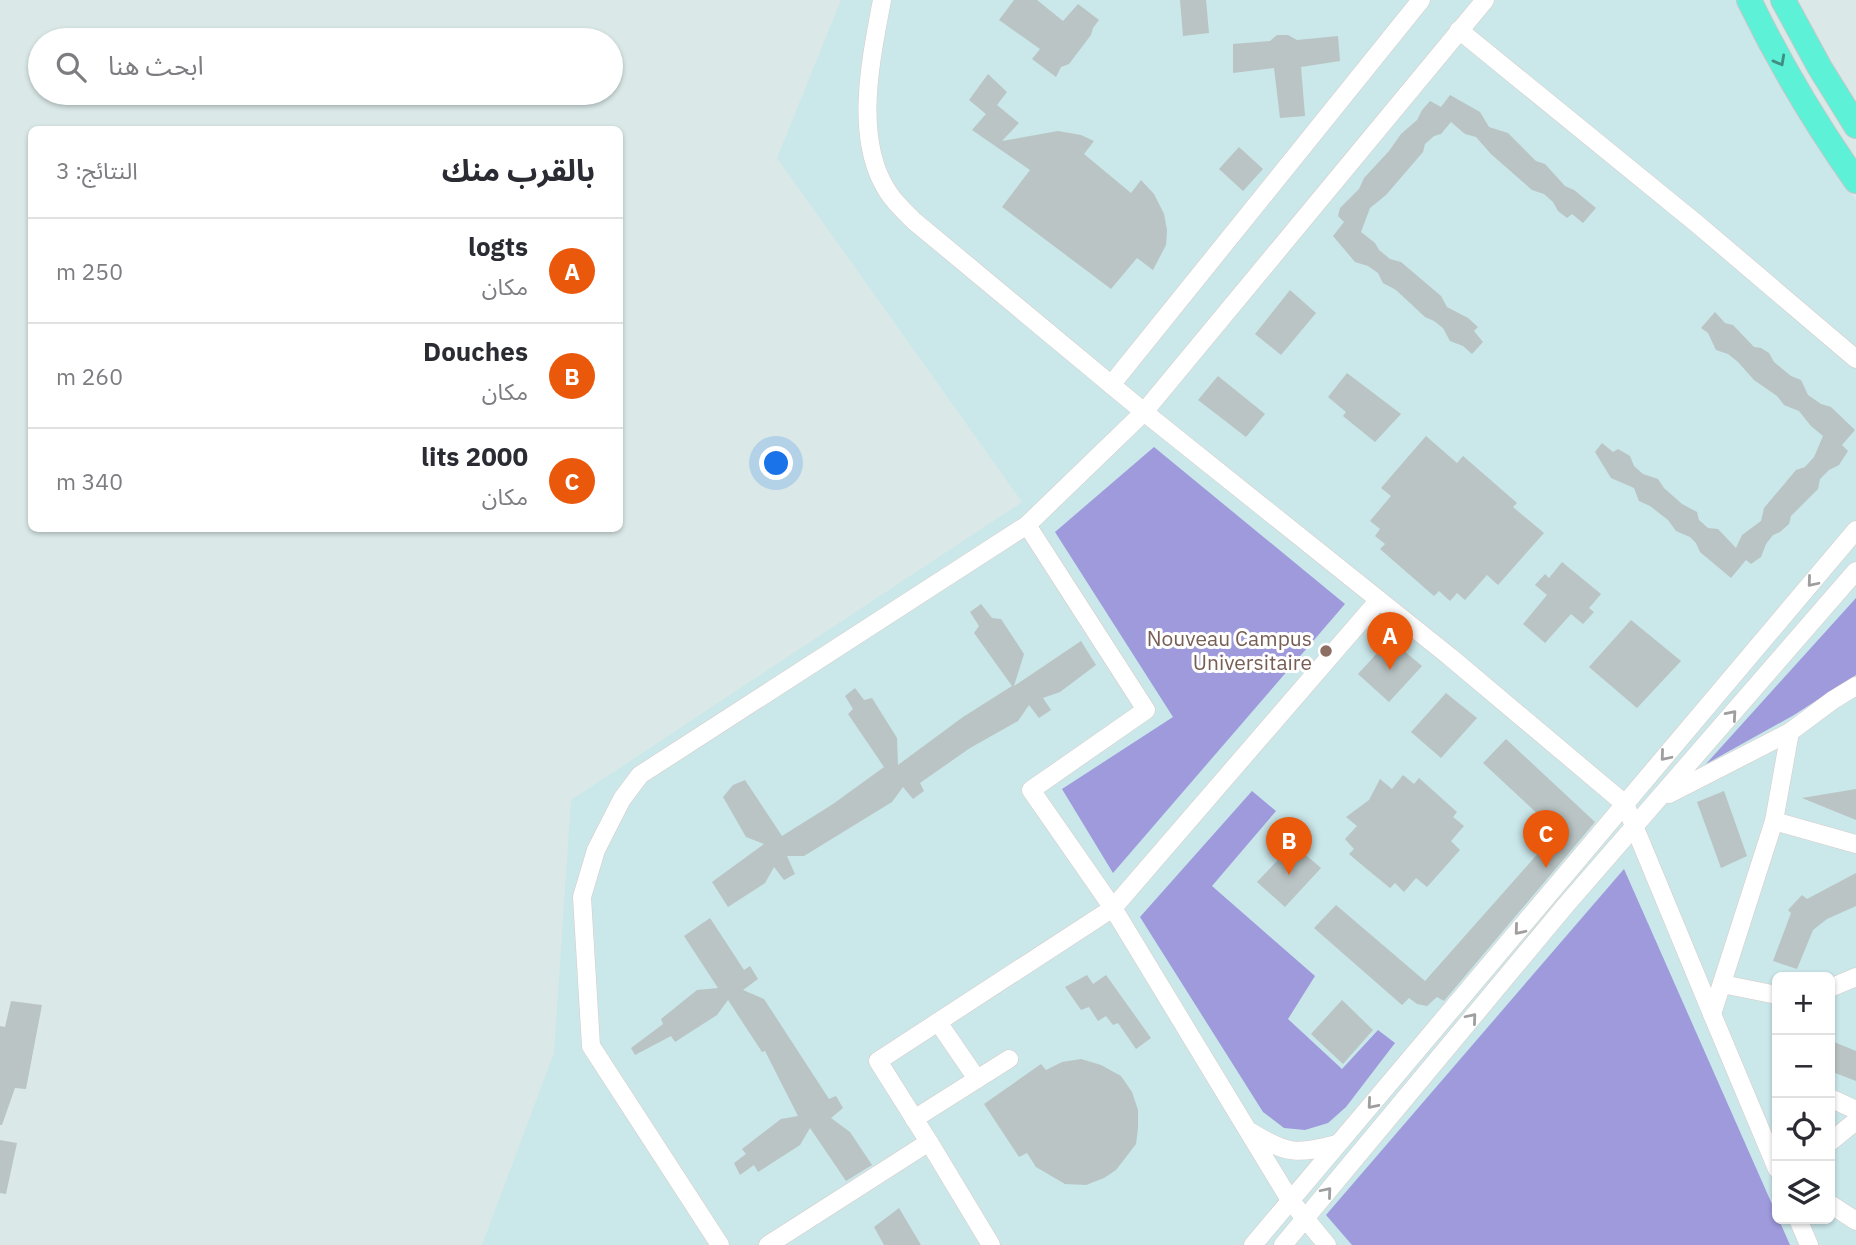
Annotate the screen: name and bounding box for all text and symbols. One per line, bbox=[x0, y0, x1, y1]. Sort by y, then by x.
search box bbox=[28, 28, 623, 105]
icon: search bbox=[52, 48, 90, 86]
text: ابحث هنا bbox=[108, 48, 204, 82]
one-way arrow bbox=[1772, 54, 1785, 66]
text: بالقرب منك bbox=[442, 150, 595, 189]
text: النتائج: 3 bbox=[56, 155, 138, 185]
text: logts bbox=[468, 229, 528, 263]
text: 250 m bbox=[56, 256, 123, 286]
text: A bbox=[564, 256, 580, 286]
text: مكان bbox=[482, 271, 528, 301]
text: Douches bbox=[423, 334, 528, 368]
text: 260 m bbox=[56, 361, 123, 391]
text: B bbox=[564, 361, 580, 391]
text: مكان bbox=[482, 376, 528, 406]
text: 2000 lits bbox=[421, 439, 528, 473]
your location bbox=[759, 446, 793, 480]
text: 340 m bbox=[56, 466, 123, 496]
text: C bbox=[565, 466, 580, 496]
text: مكان bbox=[482, 481, 528, 511]
one-way arrow bbox=[1808, 574, 1820, 587]
pin: A bbox=[1367, 612, 1413, 670]
place label: Nouveau Campus Universitaire bbox=[1147, 624, 1312, 676]
marker: Nouveau Campus Universitaire bbox=[1318, 643, 1334, 659]
one-way arrow bbox=[1724, 710, 1736, 723]
one-way arrow bbox=[1661, 748, 1673, 761]
pin: C bbox=[1523, 810, 1569, 868]
pin: B bbox=[1266, 817, 1312, 875]
one-way arrow bbox=[1515, 922, 1527, 935]
map controls bbox=[1772, 972, 1835, 1224]
button: + bbox=[1772, 972, 1835, 1035]
one-way arrow bbox=[1464, 1013, 1477, 1025]
button: − bbox=[1772, 1035, 1835, 1098]
one-way arrow bbox=[1368, 1095, 1380, 1108]
button: locate bbox=[1772, 1098, 1835, 1161]
button: layers bbox=[1772, 1161, 1835, 1224]
one-way arrow bbox=[1319, 1188, 1331, 1201]

